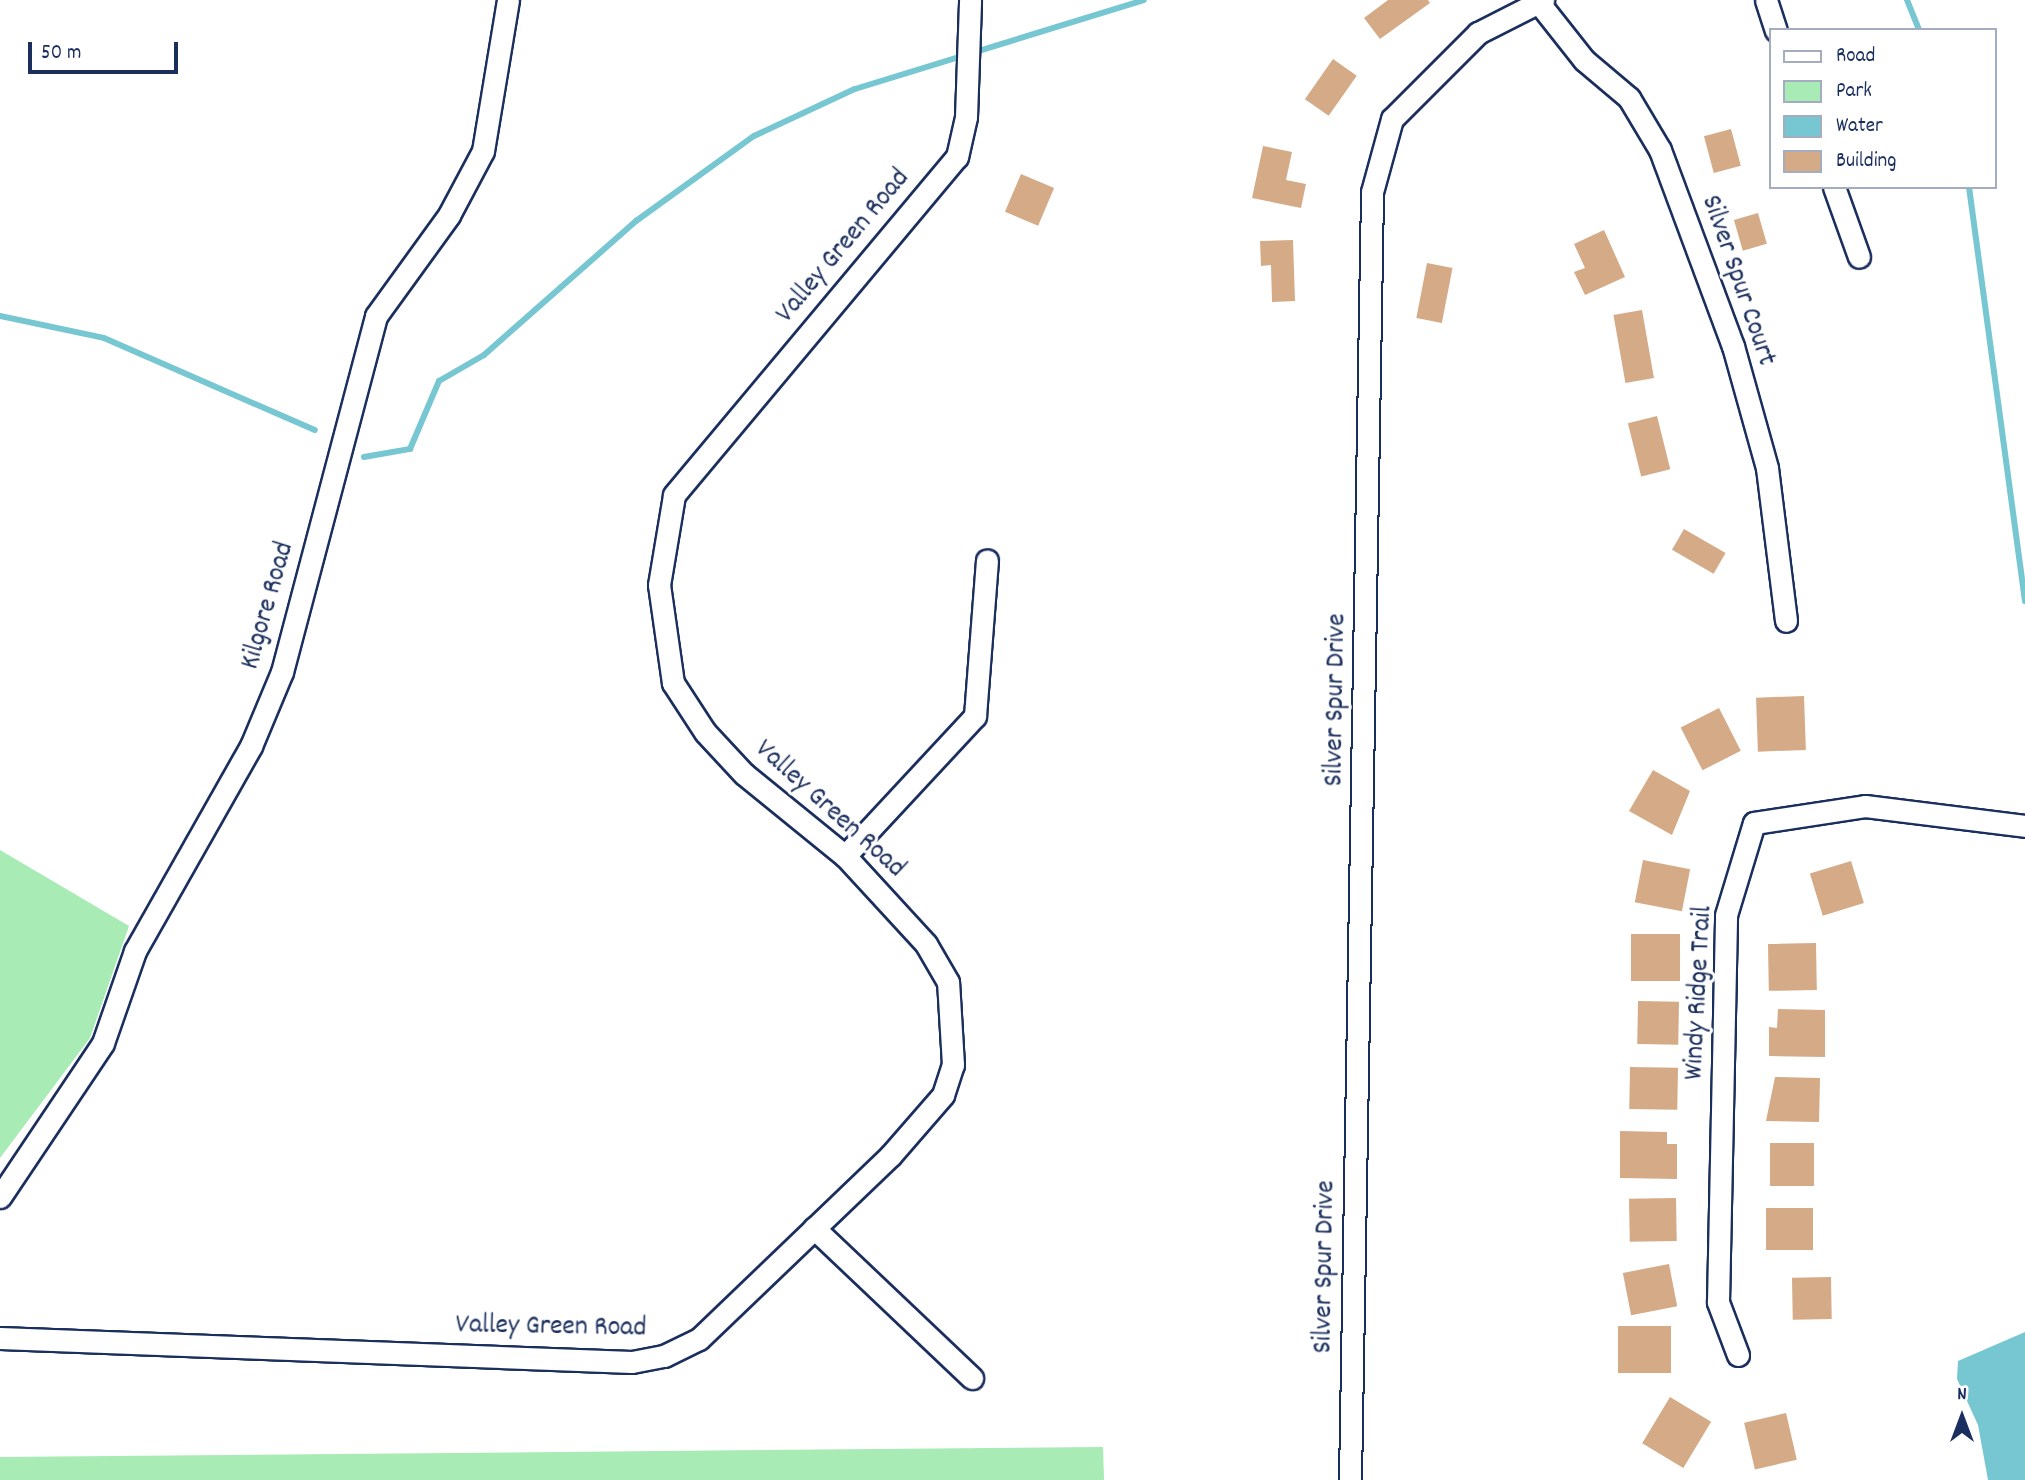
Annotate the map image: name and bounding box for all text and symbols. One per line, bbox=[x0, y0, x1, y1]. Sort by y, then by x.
scale bar bbox=[32, 28, 182, 72]
legend bbox=[1770, 28, 1997, 189]
text: 50 m bbox=[41, 39, 81, 69]
text: Road bbox=[1836, 42, 1875, 72]
text: Park bbox=[1836, 77, 1872, 107]
text: Water bbox=[1836, 112, 1883, 142]
text: Building bbox=[1836, 147, 1896, 177]
street label: Valley Green Road bbox=[770, 163, 918, 331]
street label: Silver Spur Court bbox=[1692, 191, 1782, 371]
street label: Kilgore Road bbox=[235, 538, 303, 674]
street label: Silver Spur Drive bbox=[1319, 613, 1355, 787]
street label: Valley Green Road bbox=[747, 734, 911, 886]
street label: Windy Ridge Trail bbox=[1679, 905, 1721, 1081]
street label: Silver Spur Drive bbox=[1308, 1180, 1344, 1354]
street label: Valley Green Road bbox=[455, 1310, 647, 1346]
north arrow bbox=[1927, 1382, 1997, 1452]
text: N bbox=[1957, 1382, 1967, 1409]

